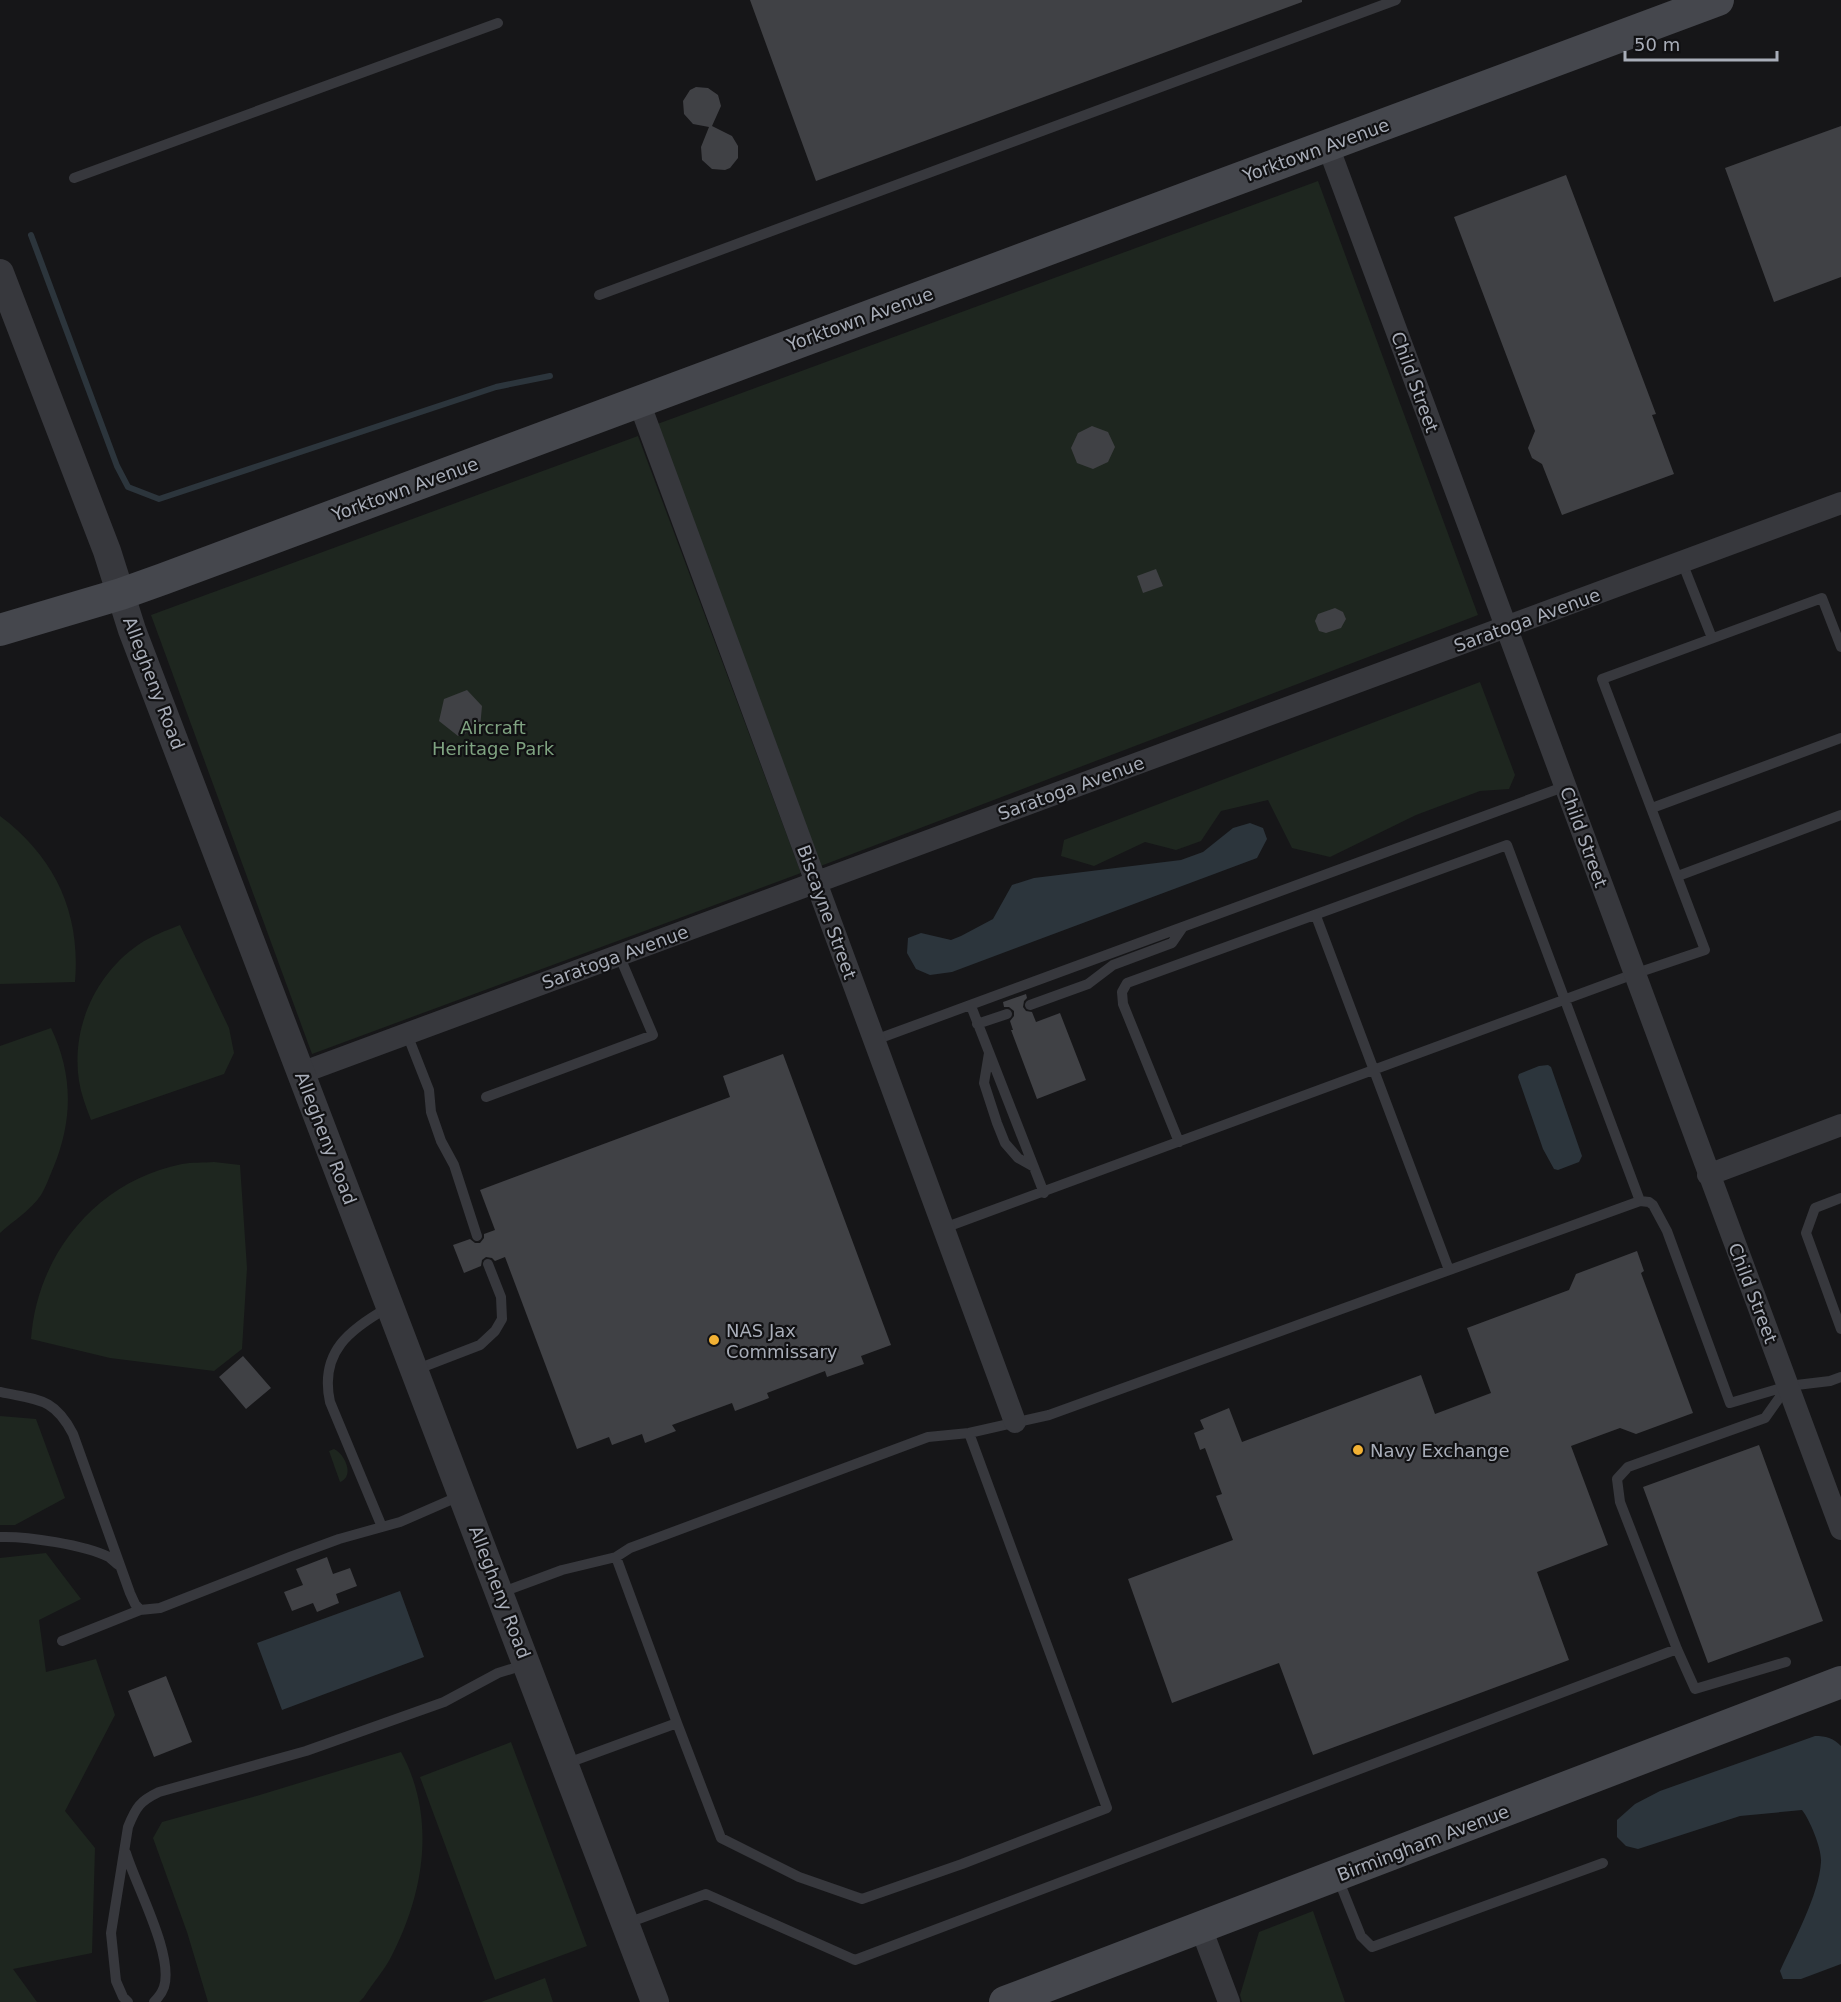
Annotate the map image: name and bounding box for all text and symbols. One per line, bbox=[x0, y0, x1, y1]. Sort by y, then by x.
scale bar bbox=[1625, 24, 1776, 62]
text: 50 m bbox=[1634, 34, 1680, 55]
street label: Yorktown Avenue bbox=[1239, 114, 1392, 187]
street label: Yorktown Avenue bbox=[783, 283, 936, 356]
street label: Child Street bbox=[1387, 329, 1443, 435]
street label: Yorktown Avenue bbox=[328, 453, 481, 526]
street label: Saratoga Avenue bbox=[1451, 584, 1603, 656]
street label: Allegheny Road bbox=[119, 614, 189, 752]
park label: Aircraft Heritage Park bbox=[432, 717, 555, 759]
street label: Saratoga Avenue bbox=[995, 752, 1147, 824]
street label: Child Street bbox=[1556, 784, 1612, 890]
street label: Biscayne Street bbox=[793, 842, 861, 982]
street label: Saratoga Avenue bbox=[539, 921, 691, 993]
street label: Allegheny Road bbox=[291, 1069, 361, 1207]
street label: Child Street bbox=[1724, 1240, 1782, 1346]
place label: NAS Jax Commissary bbox=[726, 1320, 838, 1362]
marker: NAS Jax Commissary bbox=[707, 1333, 721, 1347]
place label: Navy Exchange bbox=[1370, 1440, 1509, 1461]
marker: Navy Exchange bbox=[1351, 1443, 1365, 1457]
street label: Allegheny Road bbox=[465, 1523, 535, 1661]
street label: Birmingham Avenue bbox=[1334, 1801, 1512, 1885]

